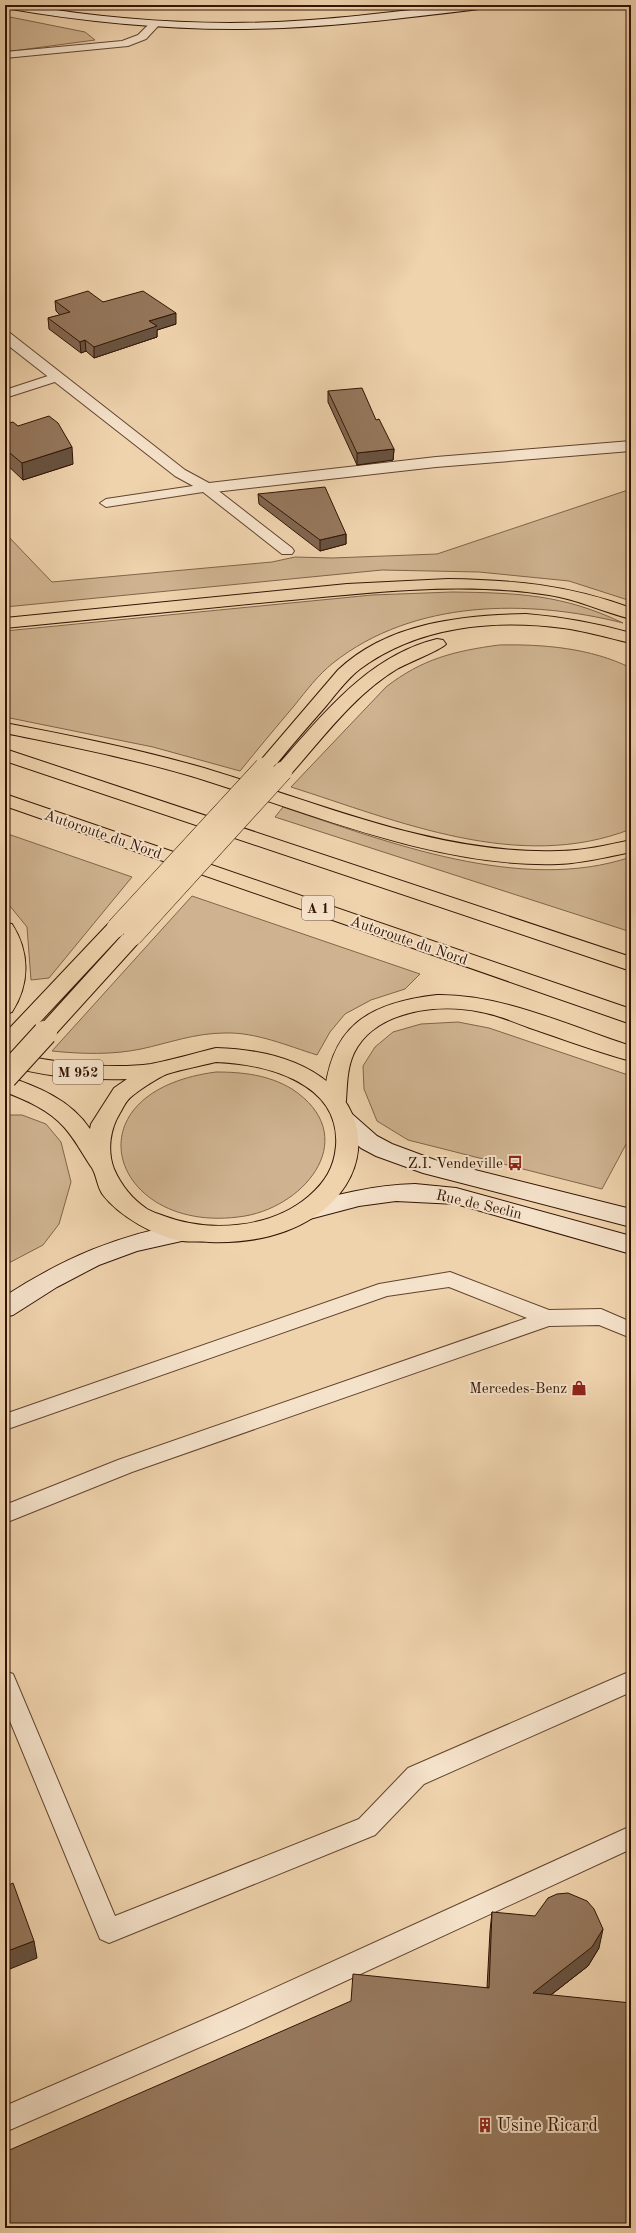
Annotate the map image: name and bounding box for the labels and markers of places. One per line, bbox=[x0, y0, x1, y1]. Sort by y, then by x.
bus stop icon: Z.I. Vendeville bbox=[506, 1154, 524, 1172]
place label: Z.I. Vendeville bbox=[408, 1157, 503, 1172]
shop icon: Mercedes-Benz bbox=[570, 1379, 588, 1397]
place label: Mercedes-Benz bbox=[469, 1382, 567, 1397]
building icon: Usine Ricard bbox=[476, 2116, 494, 2134]
place label: Usine Ricard bbox=[497, 2117, 598, 2135]

